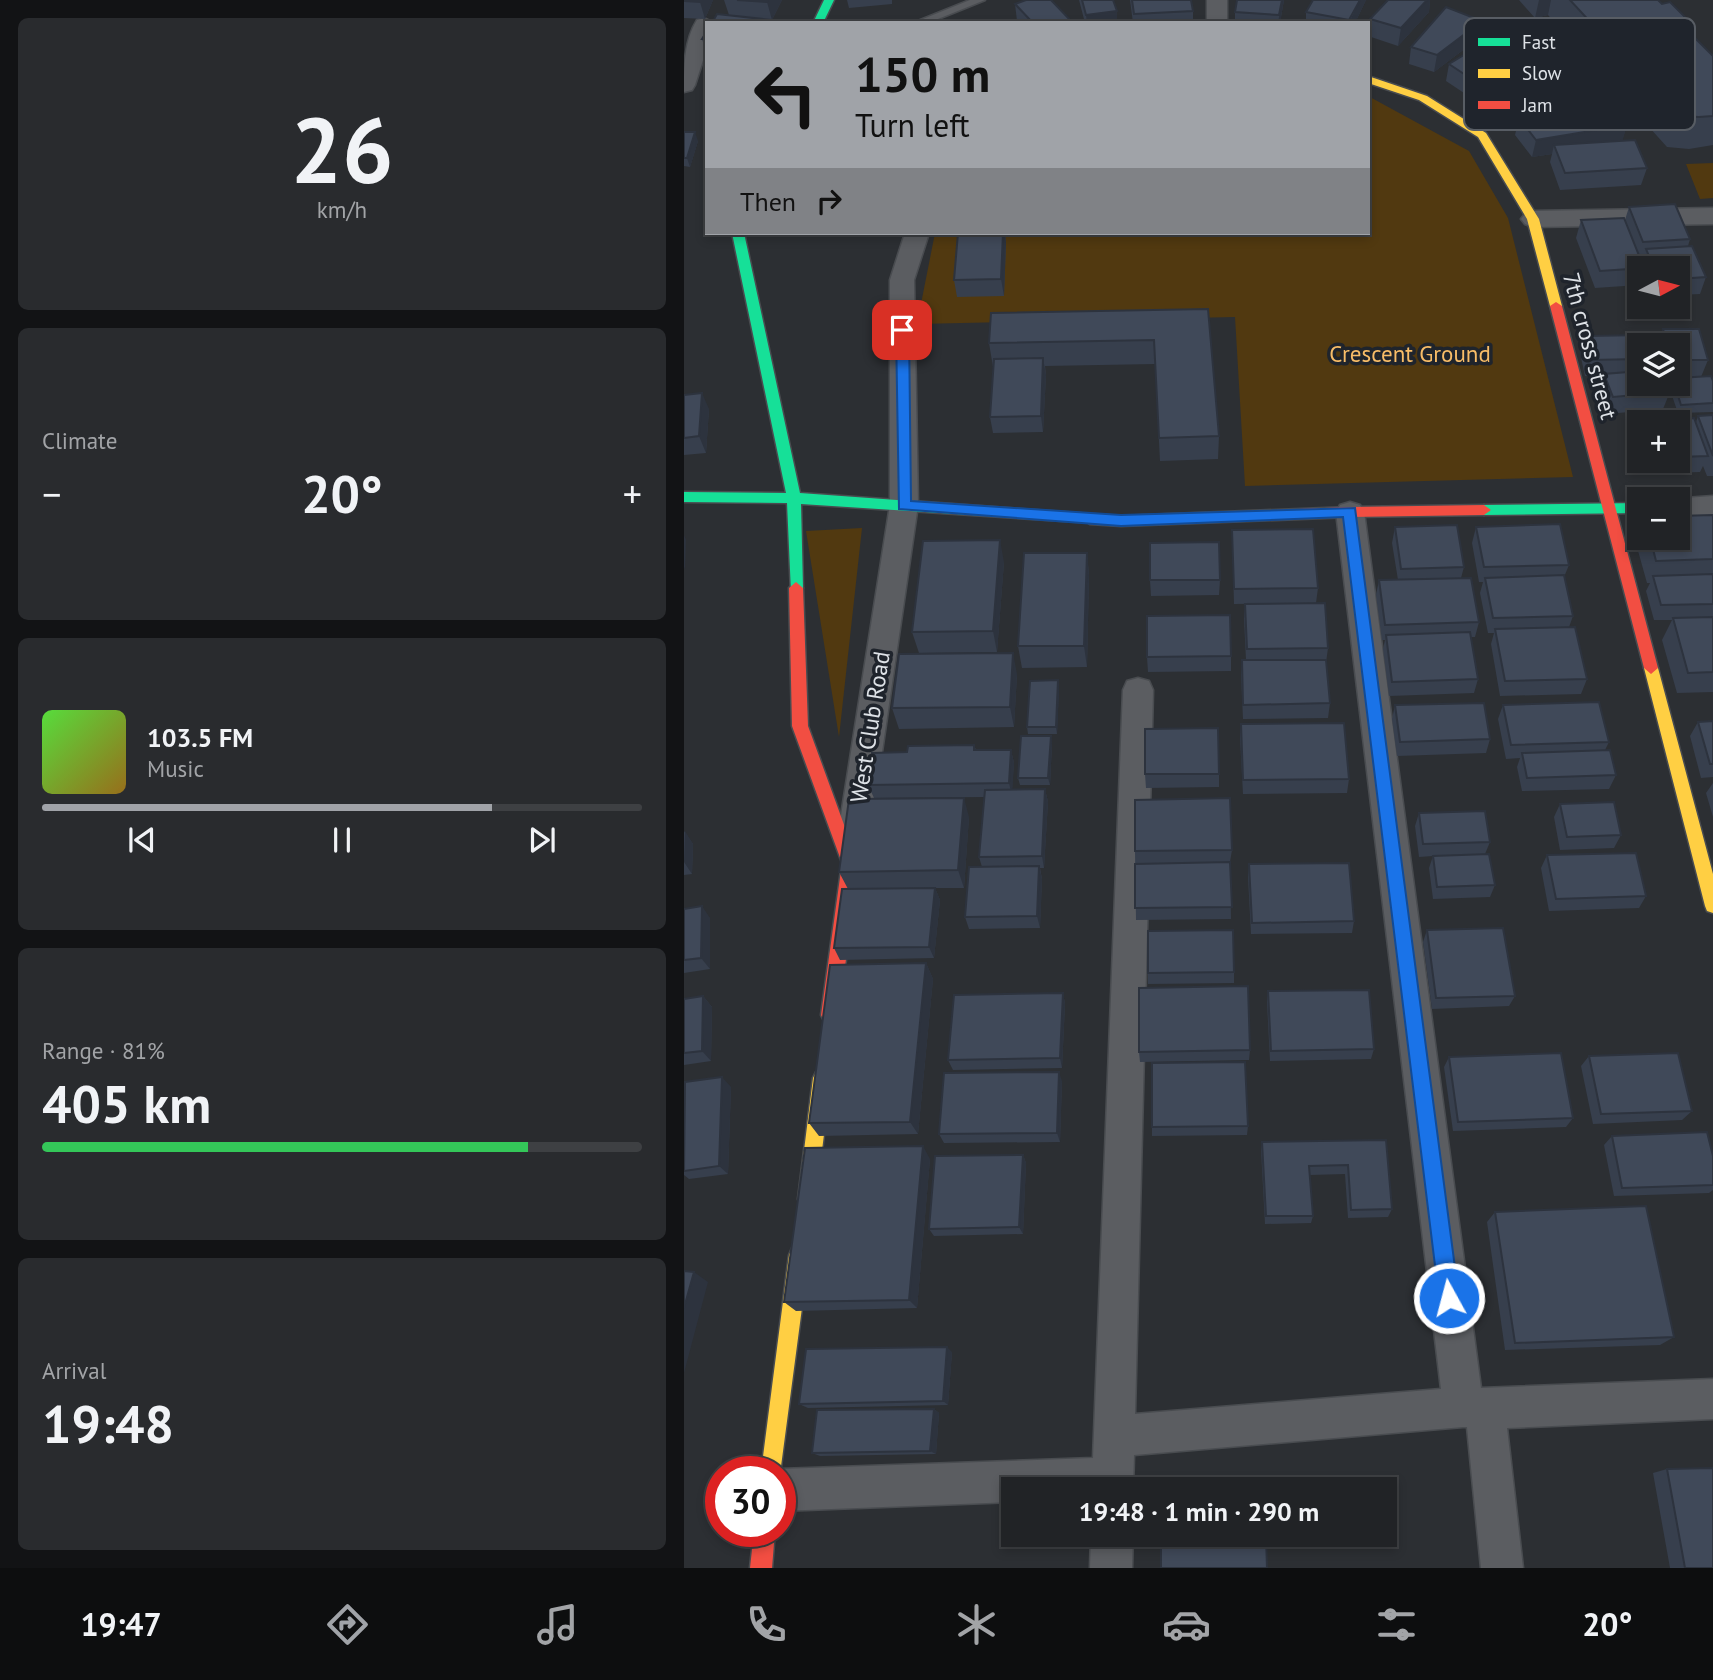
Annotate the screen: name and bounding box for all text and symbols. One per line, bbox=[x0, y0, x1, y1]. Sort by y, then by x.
legend bbox=[1464, 18, 1695, 130]
text: Fast bbox=[1522, 30, 1556, 54]
text: 150 m bbox=[855, 42, 990, 106]
icon: left bbox=[740, 49, 831, 140]
text: Slow bbox=[1522, 61, 1562, 85]
text: 26 bbox=[290, 90, 394, 208]
text: Jam bbox=[1521, 93, 1552, 117]
text: Turn left bbox=[855, 104, 970, 146]
icon: right bbox=[810, 182, 848, 220]
text: Then bbox=[740, 185, 796, 218]
text: km/h bbox=[317, 195, 367, 224]
north arrow bbox=[1627, 256, 1690, 318]
map controls bbox=[1627, 256, 1690, 550]
street label: 7th cross street bbox=[1557, 269, 1624, 423]
pin bbox=[872, 300, 932, 360]
icon: arrive bbox=[883, 311, 921, 349]
button: layers bbox=[1627, 333, 1690, 396]
park label: Crescent Ground bbox=[1329, 339, 1491, 368]
button: + bbox=[1627, 410, 1690, 473]
text: Climate bbox=[42, 426, 117, 455]
text: 20° bbox=[301, 460, 383, 527]
text: − bbox=[42, 469, 61, 518]
text: + bbox=[623, 469, 642, 518]
button: − bbox=[1627, 487, 1690, 550]
street label: West Club Road bbox=[843, 649, 896, 805]
text: 103.5 FM bbox=[147, 721, 253, 754]
text: Music bbox=[147, 754, 204, 783]
icon: previous bbox=[123, 821, 161, 859]
icon: pause bbox=[323, 821, 361, 859]
icon: next bbox=[523, 821, 561, 859]
text: Range · 81% bbox=[42, 1036, 165, 1065]
text: 405 km bbox=[42, 1070, 211, 1137]
position arrow bbox=[1412, 1261, 1486, 1335]
text: Arrival bbox=[42, 1356, 106, 1385]
text: 19:48 bbox=[42, 1390, 174, 1457]
speed limit sign: 30 bbox=[705, 1456, 796, 1547]
text: 19:48 · 1 min · 290 m bbox=[1079, 1495, 1319, 1528]
icon: directions bbox=[323, 1600, 372, 1649]
icon: music bbox=[533, 1600, 582, 1649]
icon: phone bbox=[742, 1600, 791, 1649]
icon: climate bbox=[952, 1600, 1001, 1649]
icon: car bbox=[1162, 1600, 1211, 1649]
icon: filters bbox=[1372, 1600, 1421, 1649]
text: 19:47 bbox=[80, 1603, 162, 1645]
text: 20° bbox=[1582, 1603, 1633, 1645]

